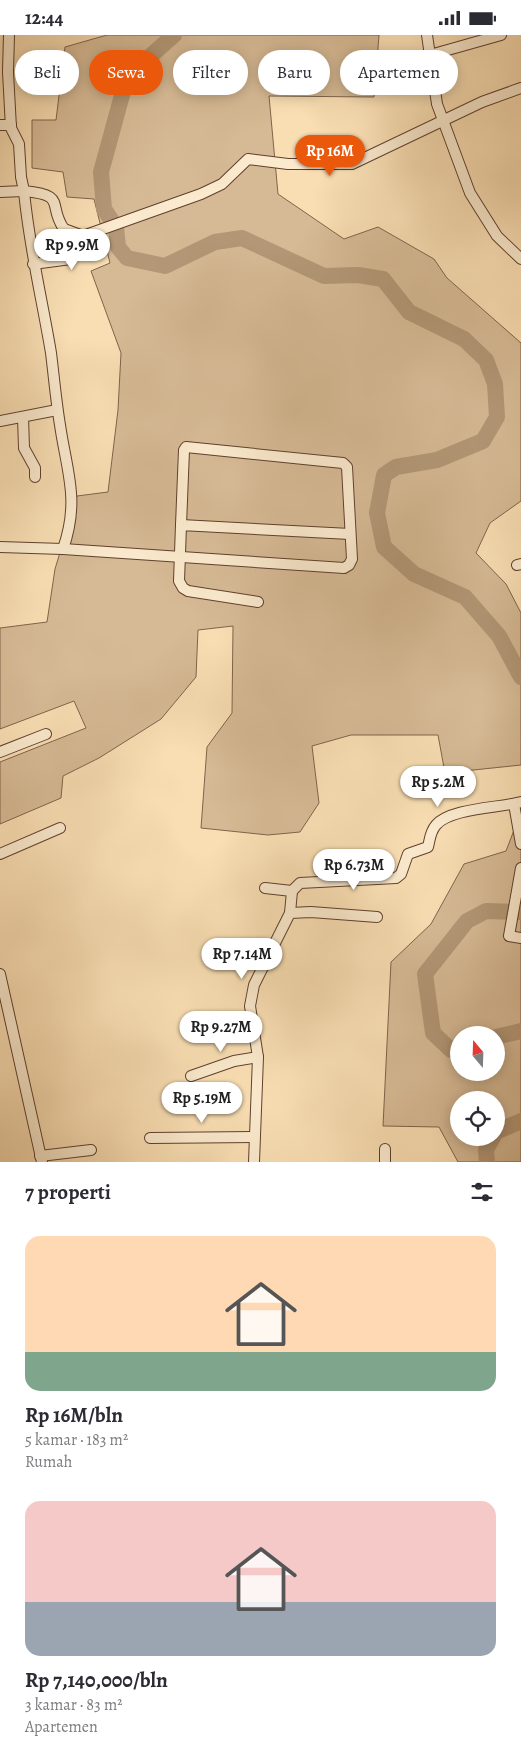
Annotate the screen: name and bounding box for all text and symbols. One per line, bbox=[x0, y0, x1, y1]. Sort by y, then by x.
text: 12:44 bbox=[25, 5, 63, 31]
chip: Beli bbox=[15, 50, 79, 95]
chip: Sewa bbox=[89, 50, 163, 95]
chip: Filter bbox=[173, 50, 248, 95]
chip: Baru bbox=[258, 50, 330, 95]
chip: Apartemen bbox=[340, 50, 458, 95]
pin: Rp 16M bbox=[289, 135, 371, 177]
text: Rp 16M bbox=[306, 140, 354, 162]
pin: Rp 9.9M bbox=[26, 229, 118, 271]
text: Rp 9.9M bbox=[45, 234, 99, 256]
pin: Rp 5.2M bbox=[392, 765, 484, 808]
text: Rp 5.2M bbox=[411, 771, 465, 793]
pin: Rp 6.73M bbox=[302, 849, 406, 891]
text: Rp 6.73M bbox=[324, 854, 384, 876]
pin: Rp 7.14M bbox=[190, 937, 294, 980]
text: Rp 7.14M bbox=[212, 943, 272, 965]
pin: Rp 9.27M bbox=[169, 1011, 273, 1053]
text: Rp 9.27M bbox=[190, 1016, 252, 1038]
north arrow bbox=[450, 1026, 505, 1081]
map controls bbox=[450, 1026, 505, 1146]
pin: Rp 5.19M bbox=[150, 1081, 254, 1124]
text: Rp 5.19M bbox=[172, 1087, 232, 1109]
button: locate bbox=[450, 1091, 505, 1146]
text: 7 properti bbox=[25, 1178, 111, 1206]
icon: filters bbox=[468, 1178, 496, 1206]
icon: home bbox=[216, 1269, 306, 1359]
text: Rp 16M/bln bbox=[25, 1401, 123, 1429]
text: 5 kamar · 183 m² bbox=[25, 1429, 128, 1451]
text: Rumah bbox=[25, 1451, 72, 1473]
icon: home bbox=[216, 1534, 306, 1624]
text: Rp 7,140,000/bln bbox=[25, 1666, 168, 1694]
text: 3 kamar · 83 m² bbox=[25, 1694, 122, 1716]
text: Apartemen bbox=[25, 1716, 98, 1738]

